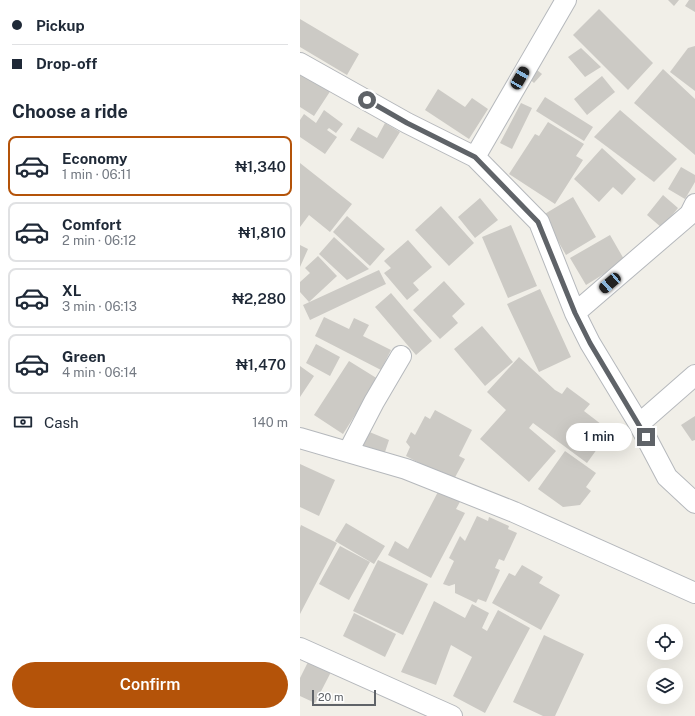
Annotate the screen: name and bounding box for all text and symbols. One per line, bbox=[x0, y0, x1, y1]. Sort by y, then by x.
text: Pickup bbox=[36, 17, 85, 34]
text: Drop-off bbox=[36, 55, 97, 72]
car bbox=[509, 65, 531, 91]
route start bbox=[358, 91, 376, 109]
text: Choose a ride bbox=[12, 101, 128, 122]
icon: car bbox=[14, 148, 50, 184]
text: Economy bbox=[62, 150, 127, 167]
text: ₦1,340 bbox=[235, 158, 286, 175]
text: 1 min · 06:11 bbox=[62, 167, 131, 182]
icon: car bbox=[14, 214, 50, 250]
text: Comfort bbox=[62, 216, 122, 233]
text: ₦1,810 bbox=[238, 224, 286, 241]
text: 2 min · 06:12 bbox=[62, 233, 136, 248]
car bbox=[597, 271, 623, 295]
icon: car bbox=[14, 280, 50, 316]
text: XL bbox=[62, 282, 81, 299]
text: ₦2,280 bbox=[232, 290, 286, 307]
text: 3 min · 06:13 bbox=[62, 299, 137, 314]
icon: car bbox=[14, 346, 50, 382]
text: Green bbox=[62, 348, 106, 365]
text: ₦1,470 bbox=[236, 356, 286, 373]
text: 4 min · 06:14 bbox=[62, 365, 137, 380]
icon: cash bbox=[12, 411, 34, 433]
text: Cash bbox=[44, 414, 79, 431]
text: 140 m bbox=[252, 415, 288, 430]
callout: 1 min bbox=[566, 423, 632, 451]
route end bbox=[637, 428, 655, 446]
text: 1 min bbox=[584, 429, 614, 444]
map controls bbox=[647, 624, 683, 704]
button: locate bbox=[647, 624, 683, 660]
button: Confirm bbox=[12, 662, 288, 708]
button: layers bbox=[647, 668, 683, 704]
scale bar bbox=[312, 688, 376, 707]
text: 20 m bbox=[318, 691, 343, 703]

